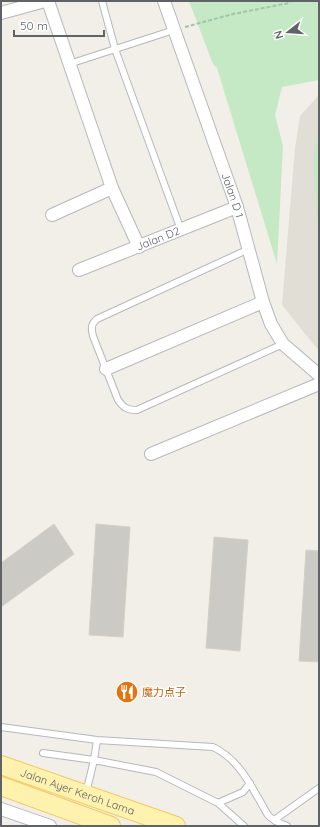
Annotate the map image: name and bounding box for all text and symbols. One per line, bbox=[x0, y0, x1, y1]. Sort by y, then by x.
scale bar bbox=[14, 12, 104, 38]
north arrow bbox=[268, 12, 308, 52]
text: 50 m bbox=[20, 18, 48, 33]
text: N bbox=[271, 29, 286, 41]
street label: Jalan D 1 bbox=[218, 171, 247, 219]
street label: Jalan D2 bbox=[134, 224, 182, 253]
restaurant icon: 魔力点子 bbox=[114, 679, 140, 705]
place label: 魔力点子 bbox=[142, 685, 186, 699]
street label: Jalan Ayer Keroh Lama bbox=[18, 765, 137, 818]

